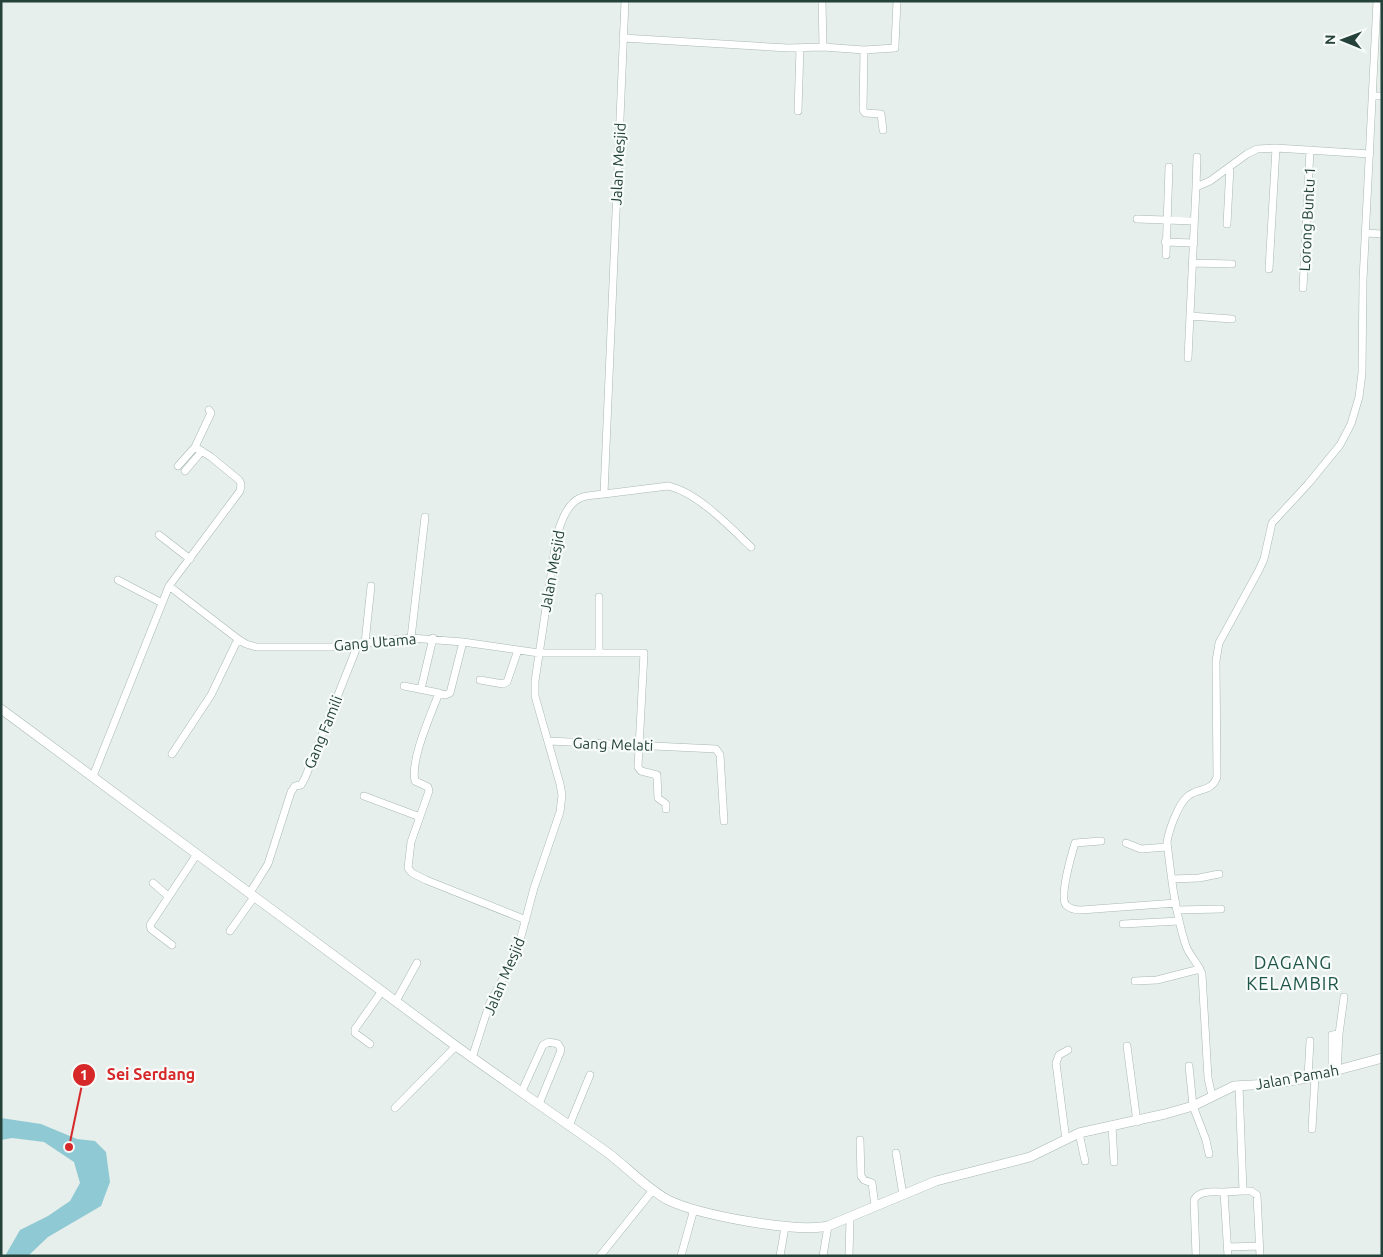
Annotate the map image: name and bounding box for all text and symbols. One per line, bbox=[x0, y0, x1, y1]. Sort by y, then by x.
north arrow bbox=[1318, 15, 1368, 65]
text: N bbox=[1322, 34, 1338, 45]
street label: Jalan Mesjid bbox=[607, 122, 629, 206]
street label: Lorong Buntu 1 bbox=[1296, 166, 1318, 272]
street label: Jalan Mesjid bbox=[536, 529, 568, 613]
street label: Gang Utama bbox=[333, 630, 417, 654]
street label: Gang Famili bbox=[301, 693, 345, 771]
street label: Gang Melati bbox=[572, 734, 654, 754]
street label: Jalan Mesjid bbox=[480, 935, 528, 1017]
district label: DAGANG KELAMBIR bbox=[1246, 952, 1340, 993]
callout: Sei Serdang bbox=[72, 1059, 205, 1090]
street label: Jalan Pamah bbox=[1254, 1061, 1340, 1093]
text: Sei Serdang bbox=[107, 1065, 195, 1083]
text: 1 bbox=[80, 1066, 88, 1083]

